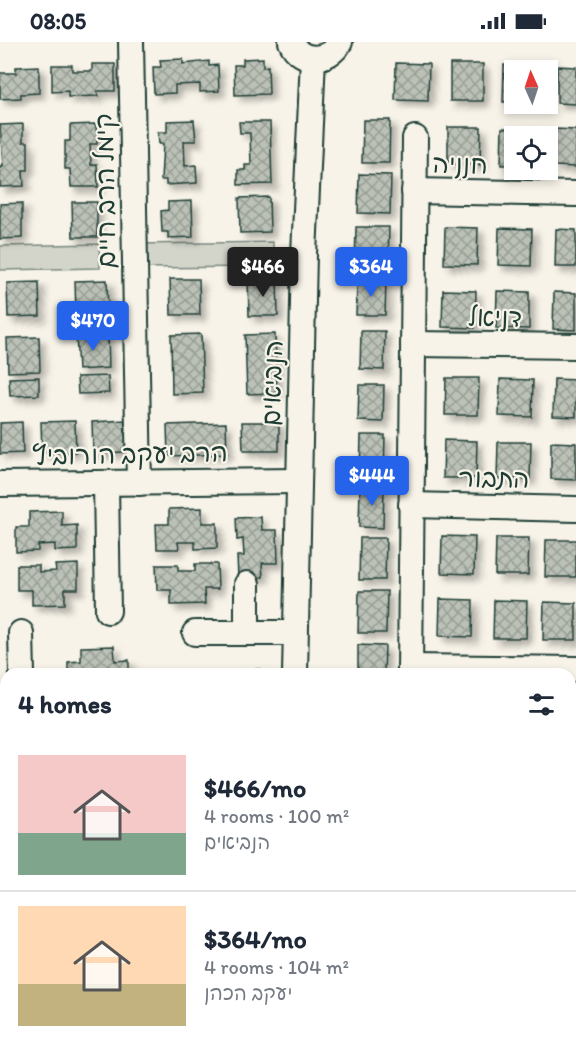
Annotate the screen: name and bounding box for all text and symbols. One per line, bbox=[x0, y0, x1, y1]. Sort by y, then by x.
text: 08:05 bbox=[30, 8, 86, 35]
north arrow bbox=[504, 60, 558, 114]
map controls bbox=[504, 60, 558, 180]
street label: קימל הרב חיים bbox=[88, 113, 122, 269]
button: locate bbox=[504, 126, 558, 180]
street label: חנניה bbox=[432, 148, 488, 180]
pin: $466 bbox=[227, 247, 299, 298]
pin: $364 bbox=[335, 247, 407, 298]
text: $466 bbox=[241, 254, 285, 278]
text: $364 bbox=[349, 254, 393, 278]
pin: $470 bbox=[57, 301, 129, 352]
street label: דניאל bbox=[467, 301, 523, 333]
text: $470 bbox=[71, 308, 115, 332]
street label: הנביאים bbox=[255, 339, 289, 427]
street label: הרב יעקב הורוביץ bbox=[32, 436, 228, 472]
pin: $444 bbox=[336, 456, 408, 507]
street label: התבור bbox=[458, 461, 530, 495]
text: $444 bbox=[349, 463, 395, 487]
text: 4 homes bbox=[18, 688, 112, 720]
icon: filters bbox=[525, 688, 558, 721]
text: $466/mo bbox=[204, 772, 306, 804]
icon: home bbox=[66, 779, 138, 851]
text: 4 rooms · 100 m² bbox=[204, 804, 349, 828]
text: הנביאים bbox=[204, 830, 270, 854]
text: $364/mo bbox=[204, 923, 307, 955]
icon: home bbox=[66, 930, 138, 1002]
text: 4 rooms · 104 m² bbox=[204, 955, 349, 979]
text: יעקב הכהן bbox=[204, 981, 292, 1005]

